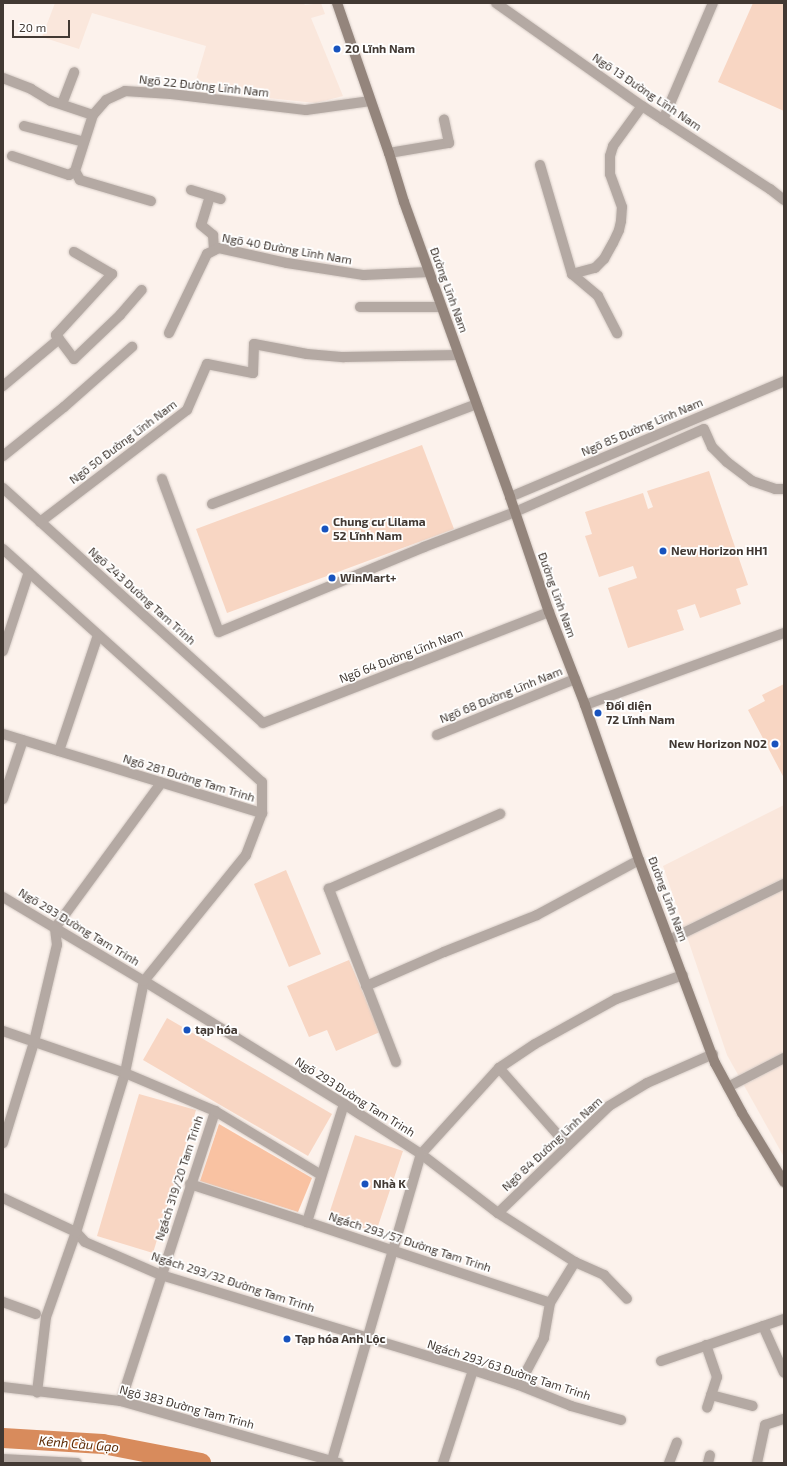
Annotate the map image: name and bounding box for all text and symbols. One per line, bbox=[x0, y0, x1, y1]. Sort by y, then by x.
scale bar bbox=[14, 12, 72, 38]
text: 20 m bbox=[19, 20, 46, 34]
place label: 20 Lĩnh Nam bbox=[345, 42, 415, 56]
marker: 20 Lĩnh Nam bbox=[332, 44, 342, 54]
street label: Ngõ 13 Đường Lĩnh Nam bbox=[590, 50, 704, 134]
street label: Ngõ 22 Đường Lĩnh Nam bbox=[138, 72, 270, 100]
street label: Ngõ 40 Đường Lĩnh Nam bbox=[221, 230, 353, 268]
street label: Đường Lĩnh Nam bbox=[427, 245, 471, 335]
street label: Ngõ 85 Đường Lĩnh Nam bbox=[579, 395, 705, 459]
street label: Ngõ 50 Đường Lĩnh Nam bbox=[66, 397, 180, 487]
place label: Chung cư Lilama 52 Lĩnh Nam bbox=[333, 515, 426, 543]
marker: Chung cư Lilama 52 Lĩnh Nam bbox=[320, 524, 330, 534]
street label: Ngõ 243 Đường Tam Trinh bbox=[85, 544, 199, 648]
place label: New Horizon HH1 bbox=[671, 544, 768, 558]
marker: New Horizon HH1 bbox=[658, 546, 668, 556]
street label: Đường Lĩnh Nam bbox=[535, 550, 579, 640]
place label: WinMart+ bbox=[340, 571, 397, 585]
marker: WinMart+ bbox=[327, 573, 337, 583]
street label: Ngõ 64 Đường Lĩnh Nam bbox=[337, 626, 465, 686]
street label: Ngõ 68 Đường Lĩnh Nam bbox=[437, 664, 565, 726]
place label: Đối diện 72 Lĩnh Nam bbox=[606, 699, 675, 727]
marker: Đối diện 72 Lĩnh Nam bbox=[593, 708, 603, 718]
place label: New Horizon N02 bbox=[669, 737, 767, 751]
marker: New Horizon N02 bbox=[770, 739, 780, 749]
street label: Ngõ 281 Đường Tam Trinh bbox=[121, 751, 257, 805]
street label: Đường Lĩnh Nam bbox=[645, 854, 691, 944]
street label: Ngõ 293 Đường Tam Trinh bbox=[16, 885, 142, 969]
place label: tạp hóa bbox=[195, 1023, 238, 1037]
marker: tạp hóa bbox=[182, 1025, 192, 1035]
street label: Ngõ 293 Đường Tam Trinh bbox=[292, 1054, 418, 1140]
street label: Ngõ 84 Đường Lĩnh Nam bbox=[499, 1094, 605, 1194]
street label: Ngách 319/20 Tam Trinh bbox=[152, 1113, 206, 1243]
place label: Nhà K bbox=[373, 1177, 406, 1191]
marker: Nhà K bbox=[360, 1179, 370, 1189]
street label: Ngách 293/57 Đường Tam Trinh bbox=[327, 1209, 493, 1275]
street label: Ngách 293/32 Đường Tam Trinh bbox=[149, 1249, 317, 1315]
place label: Tạp hóa Anh Lộc bbox=[295, 1332, 386, 1346]
marker: Tạp hóa Anh Lộc bbox=[282, 1334, 292, 1344]
street label: Ngách 293/63 Đường Tam Trinh bbox=[425, 1337, 593, 1403]
street label: Ngõ 383 Đường Tam Trinh bbox=[118, 1382, 256, 1432]
water label: Kênh Cầu Gạo bbox=[38, 1433, 120, 1455]

